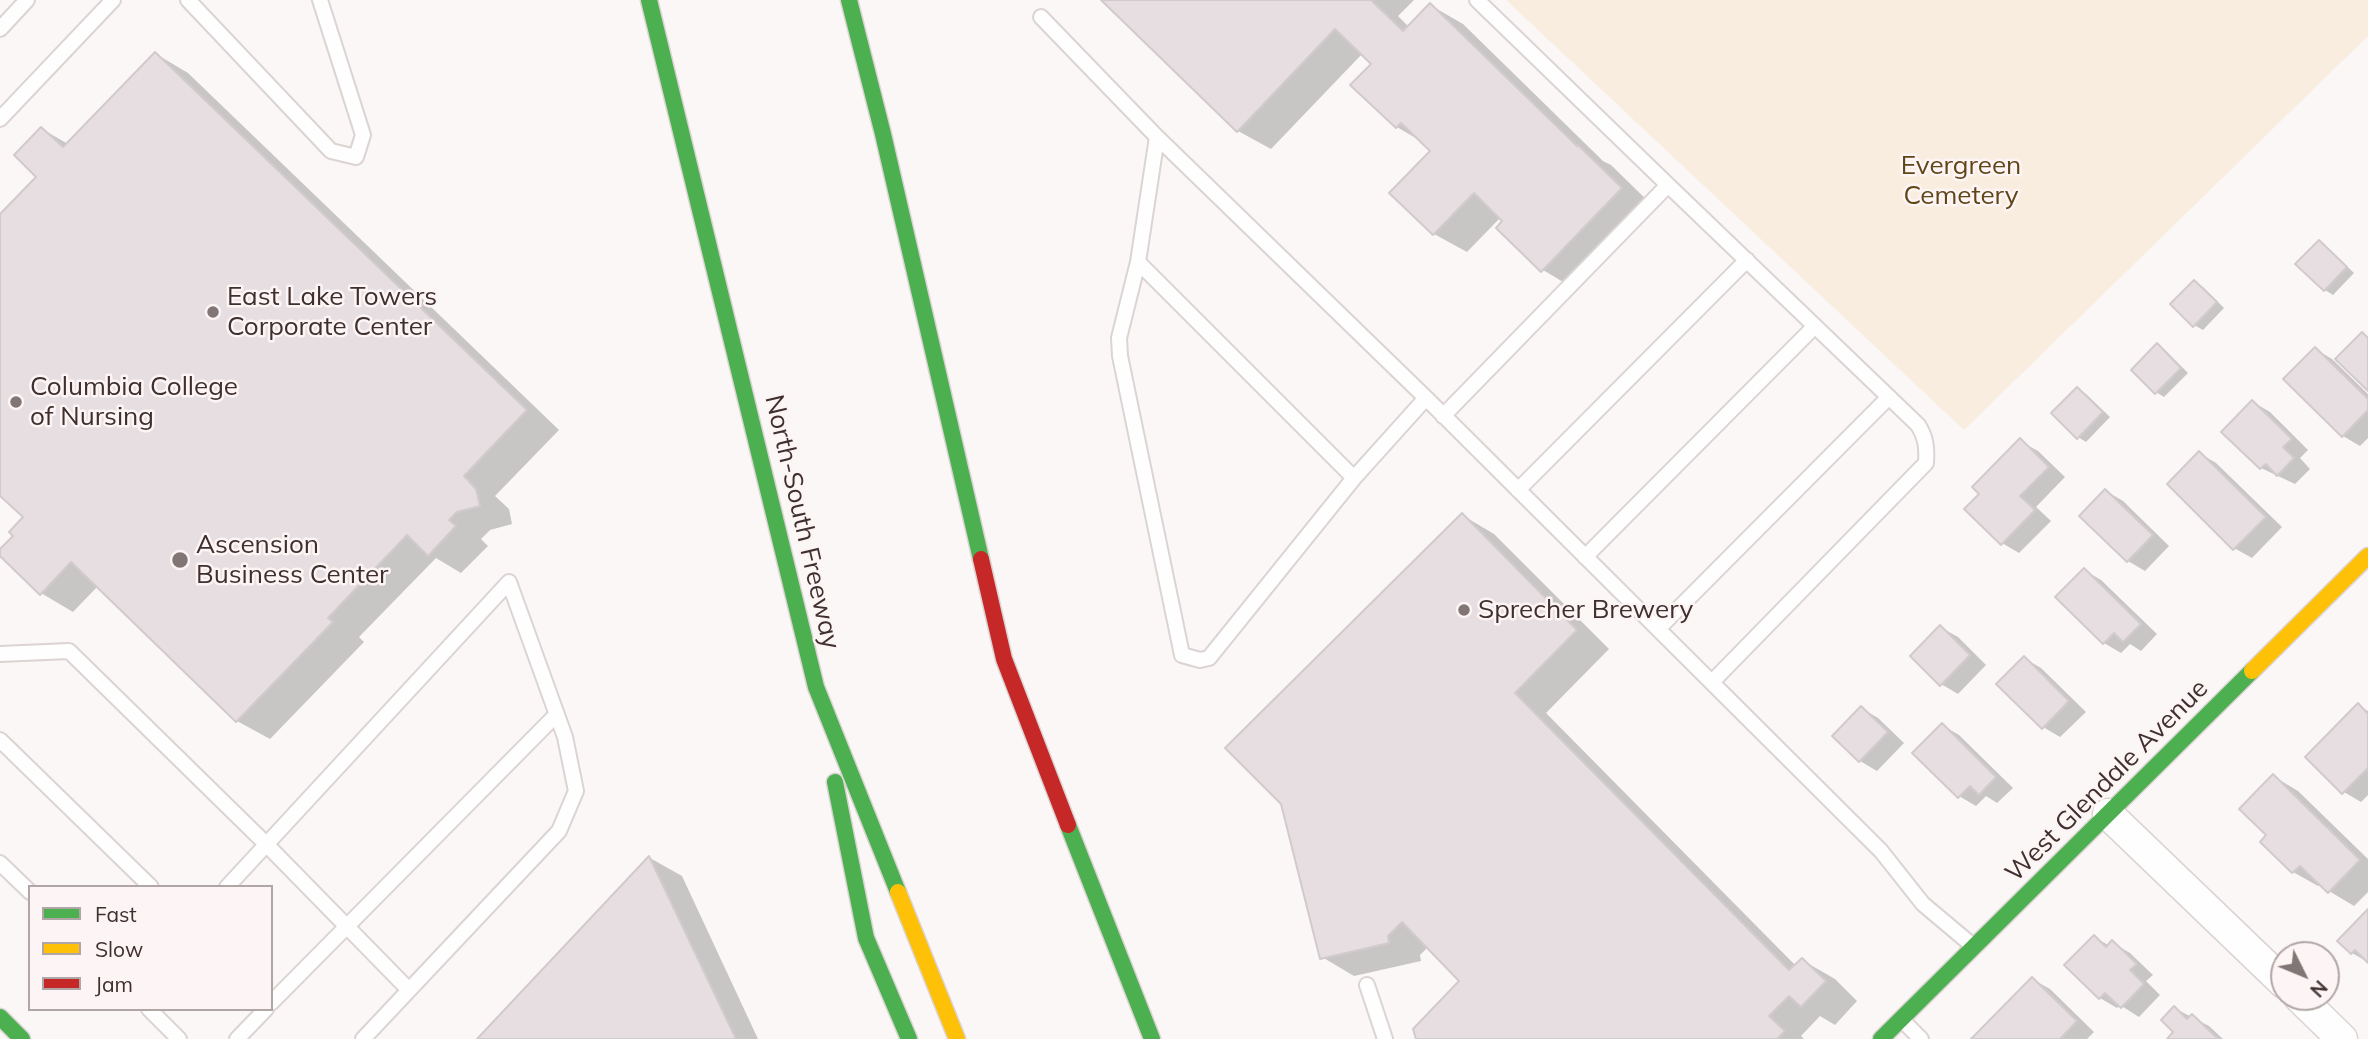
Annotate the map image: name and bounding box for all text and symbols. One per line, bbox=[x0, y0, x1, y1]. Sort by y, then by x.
park label: Evergreen Cemetery bbox=[1901, 150, 2021, 212]
place label: East Lake Towers Corporate Center bbox=[227, 281, 437, 342]
marker: East Lake Towers Corporate Center bbox=[205, 304, 221, 320]
place label: Columbia College of Nursing bbox=[30, 371, 238, 432]
street label: North-South Freeway bbox=[758, 392, 846, 652]
marker: Columbia College of Nursing bbox=[8, 394, 24, 410]
place label: Ascension Business Center bbox=[196, 529, 389, 590]
marker: Ascension Business Center bbox=[170, 550, 190, 570]
place label: Sprecher Brewery bbox=[1478, 594, 1693, 626]
marker: Sprecher Brewery bbox=[1456, 602, 1472, 618]
street label: West Glendale Avenue bbox=[1999, 673, 2215, 889]
legend bbox=[28, 885, 273, 1011]
text: Fast bbox=[95, 901, 137, 927]
text: Slow bbox=[95, 936, 143, 962]
north arrow bbox=[2270, 941, 2340, 1011]
text: Jam bbox=[95, 971, 133, 997]
text: N bbox=[2305, 976, 2333, 1002]

